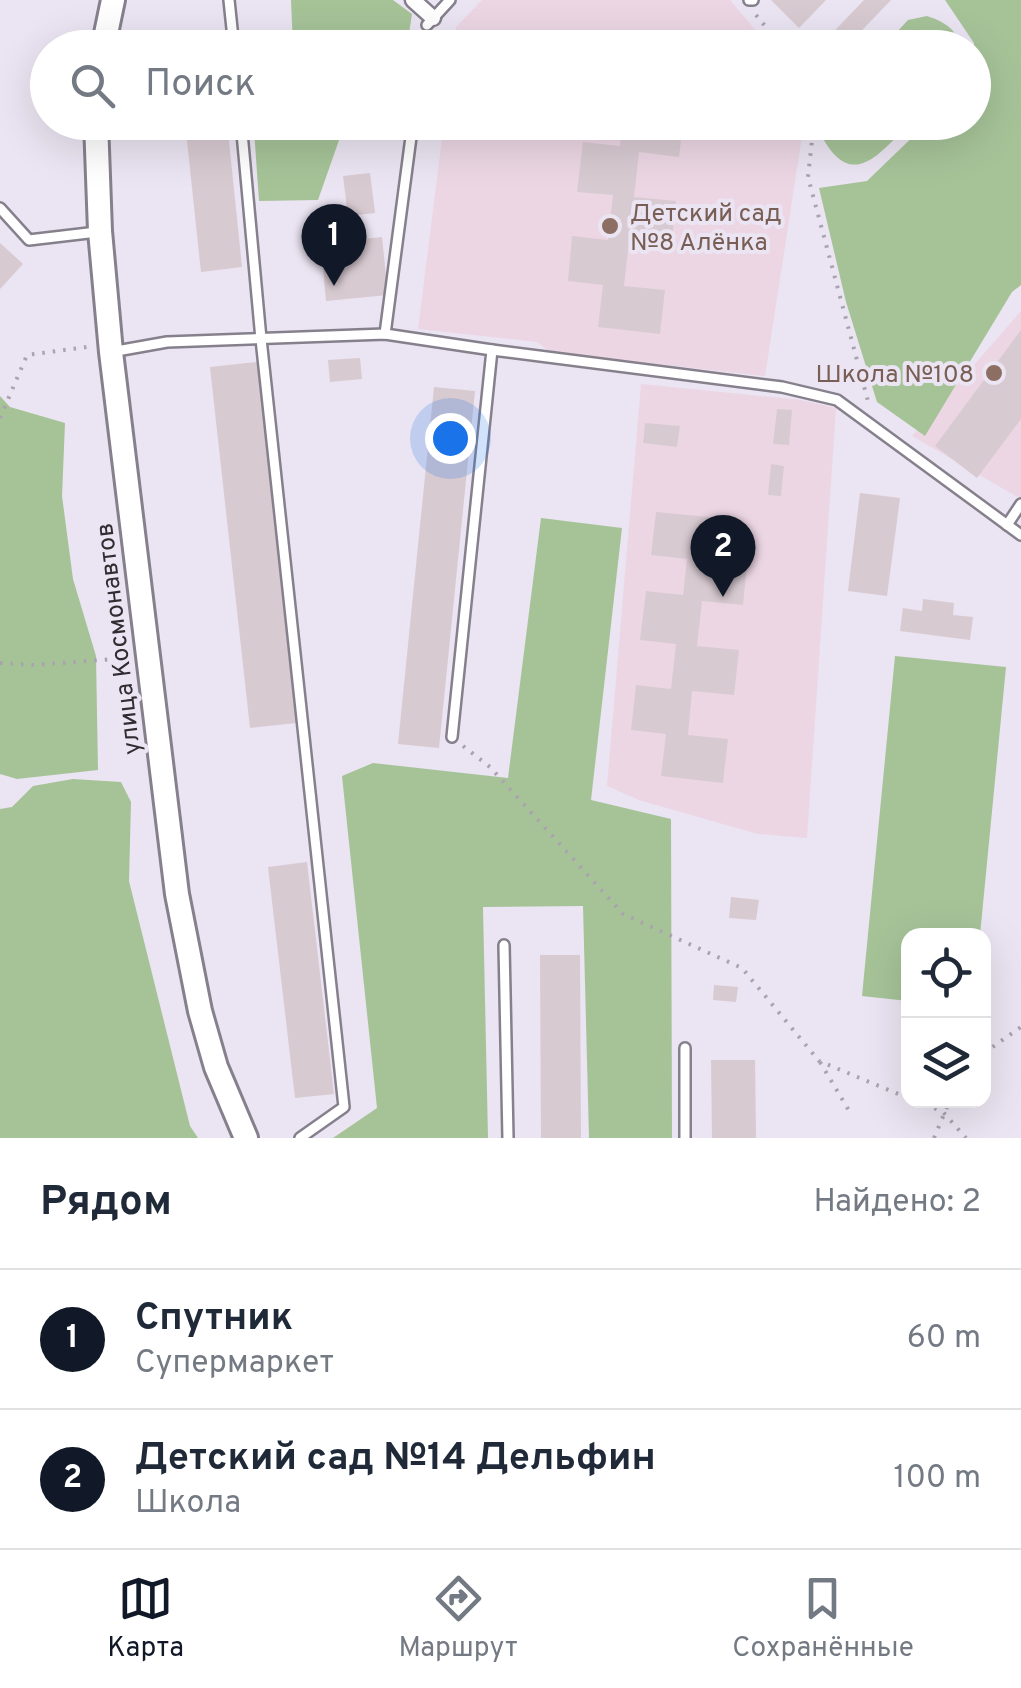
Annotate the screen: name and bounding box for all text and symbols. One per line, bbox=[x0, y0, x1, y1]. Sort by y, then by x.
search box bbox=[30, 30, 991, 140]
icon: search bbox=[65, 58, 120, 113]
text: Поиск bbox=[145, 61, 256, 110]
place label: Детский сад №8 Алёнка bbox=[630, 199, 782, 260]
pin: 1 bbox=[302, 204, 366, 286]
marker: Детский сад №8 Алёнка bbox=[599, 215, 621, 237]
place label: Школа №108 bbox=[816, 360, 974, 392]
marker: Школа №108 bbox=[983, 362, 1005, 384]
your location bbox=[425, 413, 476, 464]
pin: 2 bbox=[690, 514, 756, 597]
street label: улица Космонавтов bbox=[90, 521, 150, 756]
map controls bbox=[901, 928, 991, 1108]
button: locate bbox=[901, 928, 991, 1018]
button: layers bbox=[901, 1018, 991, 1108]
text: Рядом bbox=[40, 1177, 172, 1230]
text: Найдено: 2 bbox=[814, 1183, 981, 1223]
text: Спутник bbox=[135, 1295, 293, 1344]
text: 1 bbox=[66, 1319, 79, 1359]
text: 60 m bbox=[907, 1319, 981, 1359]
text: Супермаркет bbox=[135, 1344, 334, 1384]
text: Детский сад №14 Дельфин bbox=[135, 1435, 656, 1484]
text: 2 bbox=[63, 1459, 82, 1499]
text: 100 m bbox=[894, 1459, 981, 1499]
text: Школа bbox=[135, 1484, 241, 1524]
tab: Карта bbox=[107, 1571, 184, 1667]
tab: Маршрут bbox=[398, 1571, 518, 1667]
tab: Сохранённые bbox=[732, 1571, 914, 1667]

